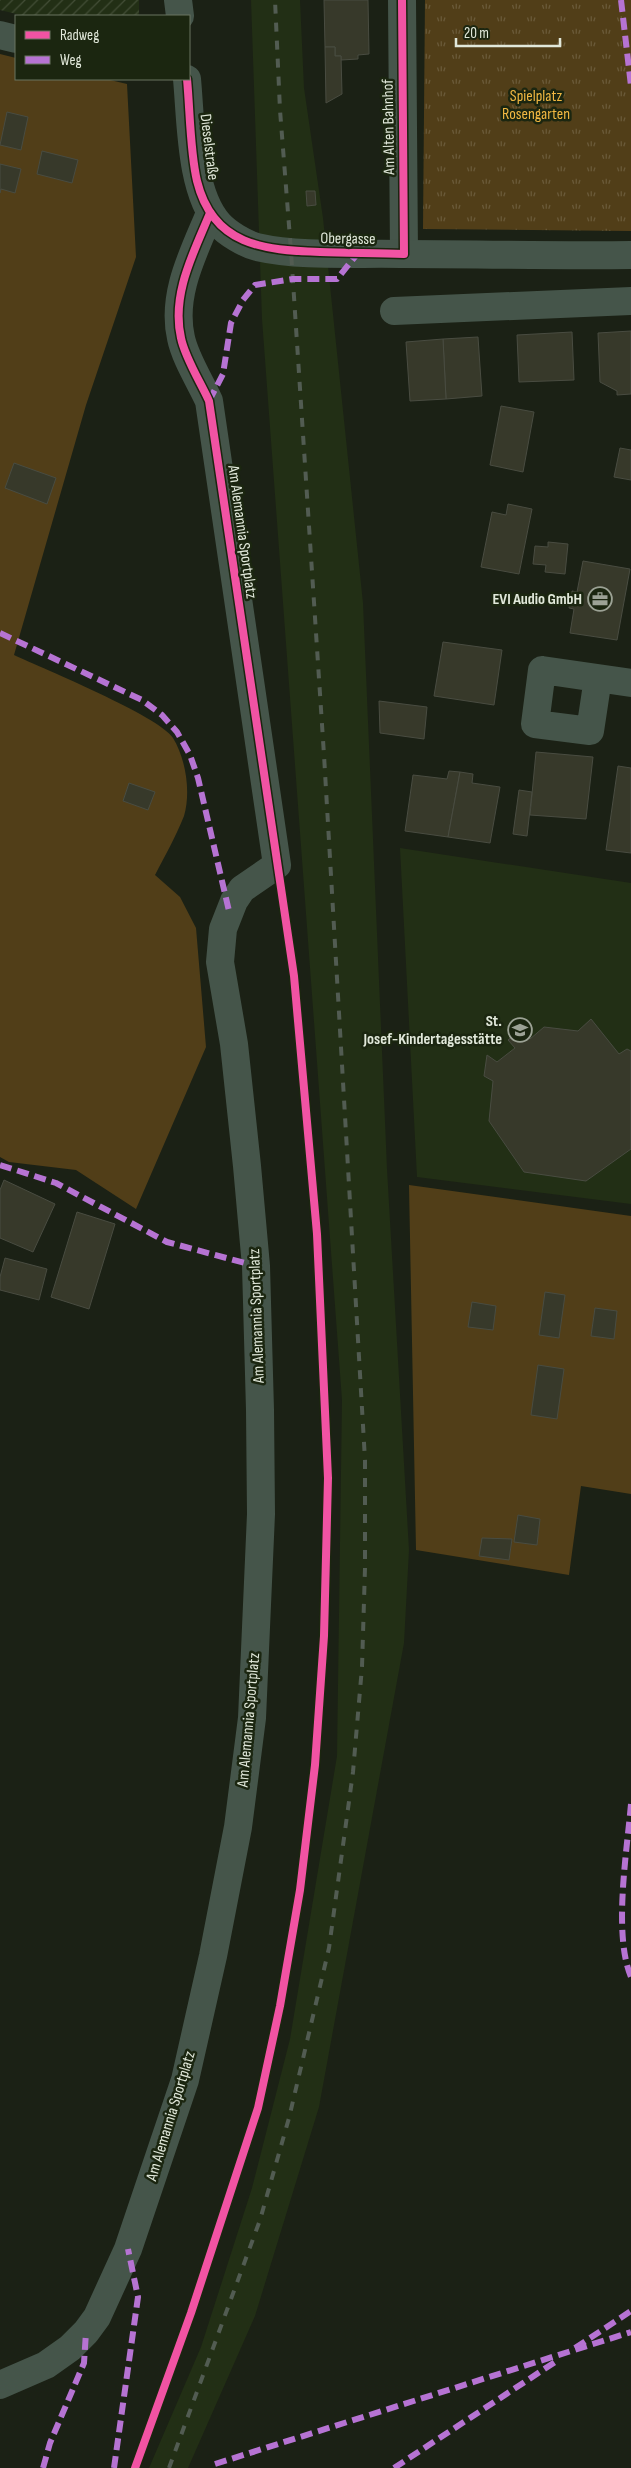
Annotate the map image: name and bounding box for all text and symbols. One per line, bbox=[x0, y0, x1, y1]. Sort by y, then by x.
legend bbox=[15, 15, 190, 80]
scale bar bbox=[456, 15, 560, 47]
text: 20 m bbox=[464, 24, 489, 43]
text: Radweg bbox=[60, 26, 99, 45]
text: Weg bbox=[60, 51, 82, 70]
street label: Am Alten Bahnhof bbox=[379, 79, 399, 176]
park label: Spielplatz Rosengarten bbox=[502, 87, 570, 124]
street label: Dieselstraße bbox=[196, 113, 222, 181]
street label: Obergasse bbox=[320, 229, 376, 249]
street label: Am Alemannia Sportplatz bbox=[223, 463, 261, 600]
office icon: EVI Audio GmbH bbox=[587, 586, 613, 612]
place label: EVI Audio GmbH bbox=[492, 590, 582, 609]
place label: St. Josef-Kindertagesstätte bbox=[363, 1012, 502, 1049]
school or university icon: St. Josef-Kindertagesstätte bbox=[507, 1017, 533, 1043]
street label: Am Alemannia Sportplatz bbox=[245, 1248, 269, 1385]
street label: Am Alemannia Sportplatz bbox=[234, 1652, 264, 1789]
street label: Am Alemannia Sportplatz bbox=[142, 2049, 200, 2184]

